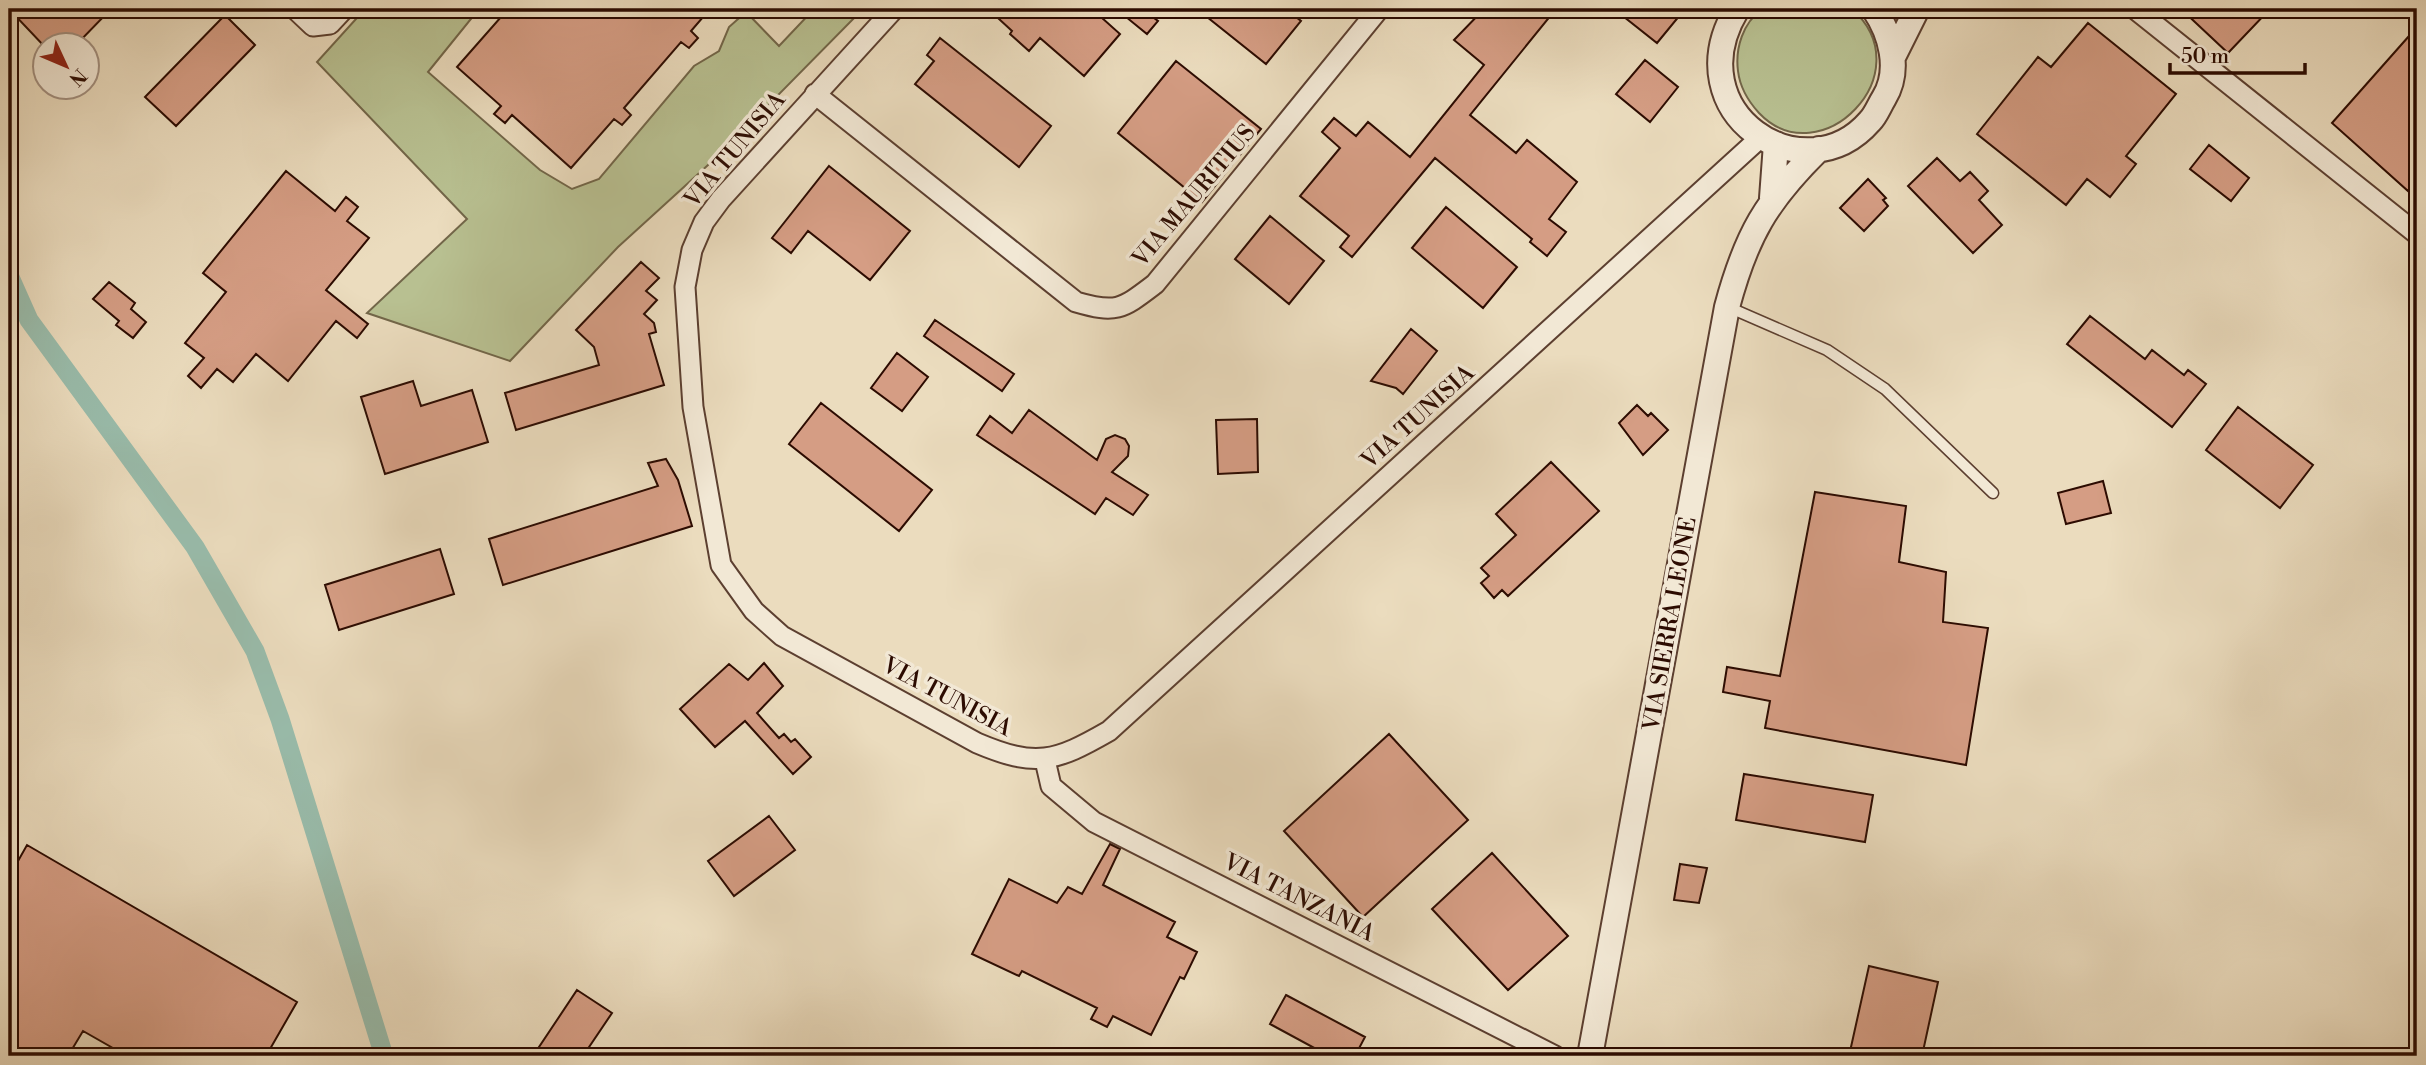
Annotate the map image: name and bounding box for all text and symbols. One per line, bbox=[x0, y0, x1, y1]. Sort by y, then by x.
north arrow bbox=[32, 32, 102, 102]
scale bar bbox=[2170, 32, 2305, 76]
text: 50 m bbox=[2181, 44, 2229, 70]
text: N bbox=[64, 63, 91, 91]
street label: VIA TUNISIA bbox=[678, 86, 792, 214]
street label: VIA MAURITIUS bbox=[1126, 119, 1262, 274]
street label: VIA TUNISIA bbox=[1355, 358, 1481, 476]
street label: VIA SIERRA LEONE bbox=[1637, 515, 1703, 734]
street label: VIA TUNISIA bbox=[877, 651, 1017, 743]
street label: VIA TANZANIA bbox=[1218, 847, 1380, 949]

